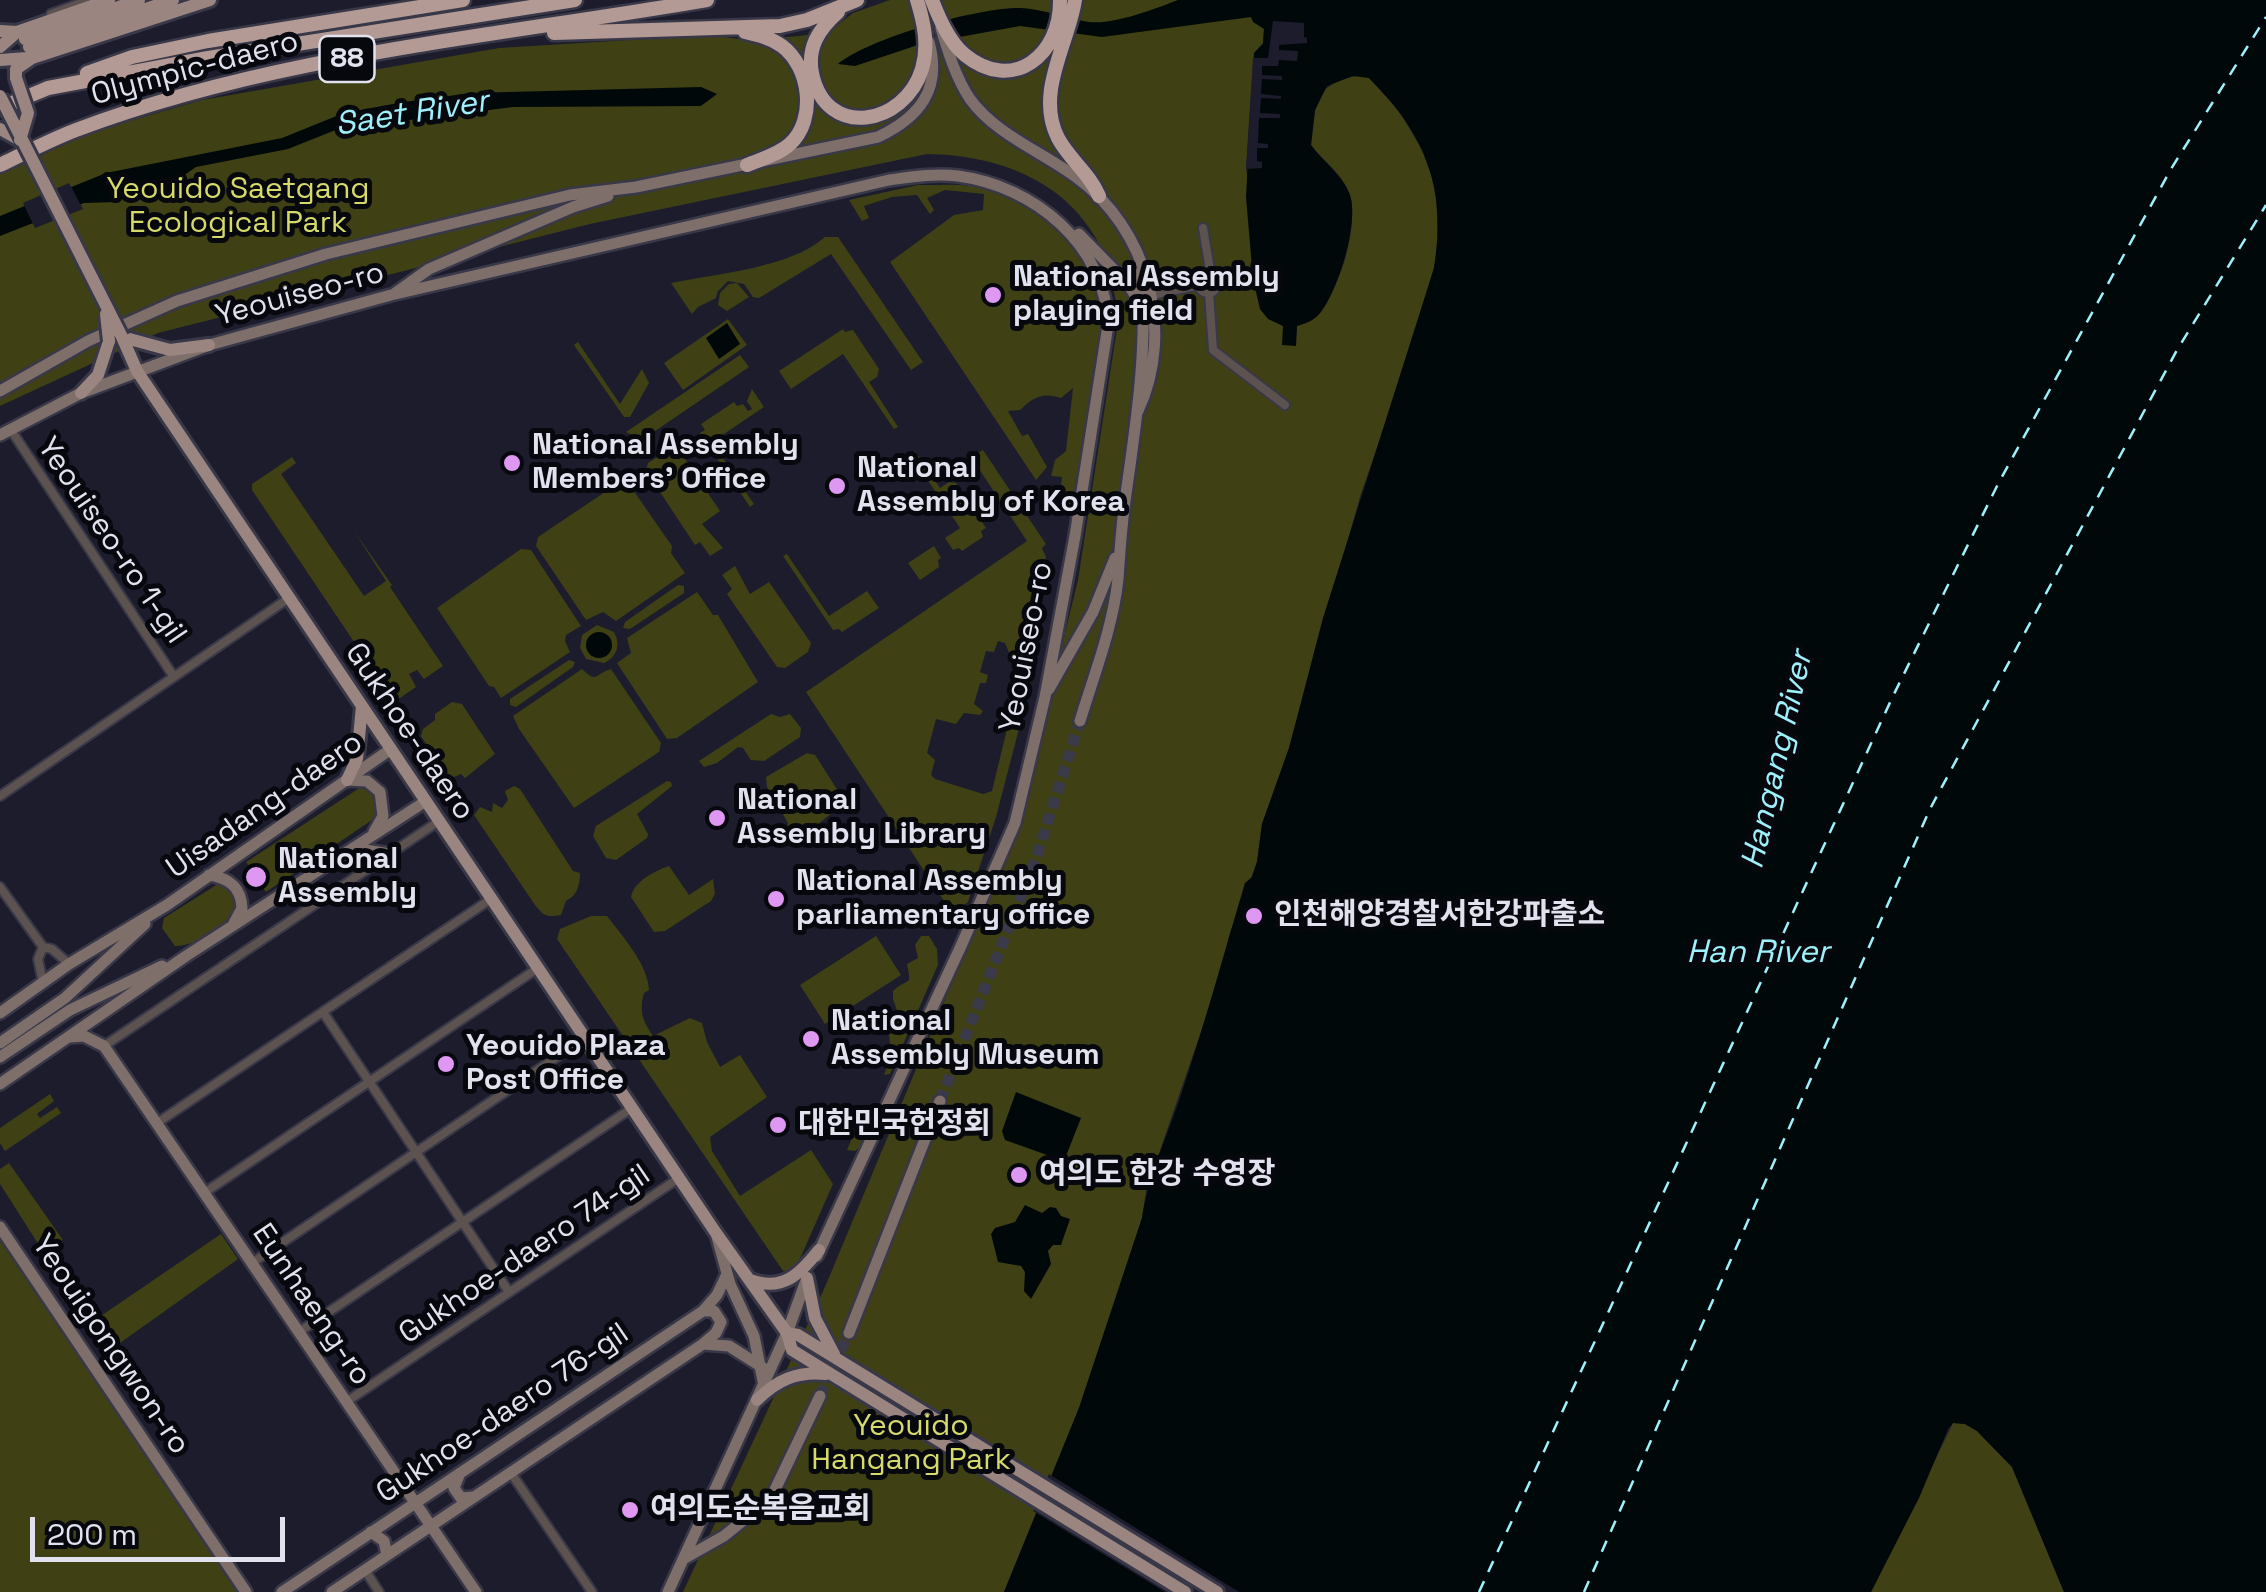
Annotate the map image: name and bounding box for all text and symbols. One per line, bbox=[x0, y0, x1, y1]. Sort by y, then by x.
street label: Olympic-daero bbox=[87, 24, 303, 114]
road number: 88 bbox=[320, 36, 374, 82]
water label: Saet River bbox=[333, 83, 491, 145]
park label: Yeouido Saetgang Ecological Park bbox=[106, 172, 370, 242]
street label: Yeouiseo-ro bbox=[212, 255, 388, 335]
place label: National Assembly playing field bbox=[1013, 260, 1280, 330]
marker: National Assembly playing field bbox=[982, 284, 1004, 306]
place label: National Assembly Members' Office bbox=[532, 428, 799, 498]
street label: Yeouiseo-ro 1-gil bbox=[29, 431, 193, 651]
place label: National Assembly of Korea bbox=[857, 451, 1125, 522]
marker: National Assembly Members' Office bbox=[501, 452, 523, 474]
marker: National Assembly of Korea bbox=[826, 475, 848, 497]
street label: Yeouiseo-ro bbox=[993, 559, 1061, 735]
street label: Gukhoe-daero bbox=[337, 637, 481, 827]
water label: Hangang River bbox=[1734, 648, 1822, 872]
street label: Uisadang-daero bbox=[160, 725, 370, 887]
place label: National Assembly Library bbox=[737, 783, 986, 854]
marker: National Assembly Library bbox=[706, 807, 728, 829]
place label: National Assembly bbox=[278, 842, 417, 912]
marker: National Assembly bbox=[243, 864, 269, 890]
place label: National Assembly parliamentary office bbox=[796, 864, 1090, 934]
marker: National Assembly parliamentary office bbox=[765, 888, 787, 910]
place label: 인천해양경찰서한강파출소 bbox=[1274, 898, 1605, 934]
marker: 인천해양경찰서한강파출소 bbox=[1243, 905, 1265, 927]
water label: Han River bbox=[1687, 934, 1829, 972]
place label: National Assembly Museum bbox=[831, 1004, 1100, 1074]
marker: National Assembly Museum bbox=[800, 1028, 822, 1050]
place label: Yeouido Plaza Post Office bbox=[466, 1029, 666, 1100]
marker: Yeouido Plaza Post Office bbox=[435, 1053, 457, 1075]
place label: 대한민국헌정회 bbox=[798, 1107, 991, 1143]
marker: 대한민국헌정회 bbox=[767, 1114, 789, 1136]
place label: 여의도 한강 수영장 bbox=[1039, 1157, 1275, 1193]
street label: Gukhoe-daero 74-gil bbox=[393, 1158, 657, 1352]
marker: 여의도 한강 수영장 bbox=[1008, 1164, 1030, 1186]
street label: Eunhaeng-ro bbox=[244, 1217, 378, 1393]
street label: Yeouigongwon-ro bbox=[23, 1228, 197, 1462]
street label: Gukhoe-daero 76-gil bbox=[370, 1316, 636, 1512]
park label: Yeouido Hangang Park bbox=[811, 1409, 1011, 1480]
place label: 여의도순복음교회 bbox=[650, 1492, 871, 1528]
scale bar bbox=[35, 1497, 290, 1559]
marker: 여의도순복음교회 bbox=[619, 1499, 641, 1521]
text: 200 m bbox=[47, 1515, 137, 1554]

